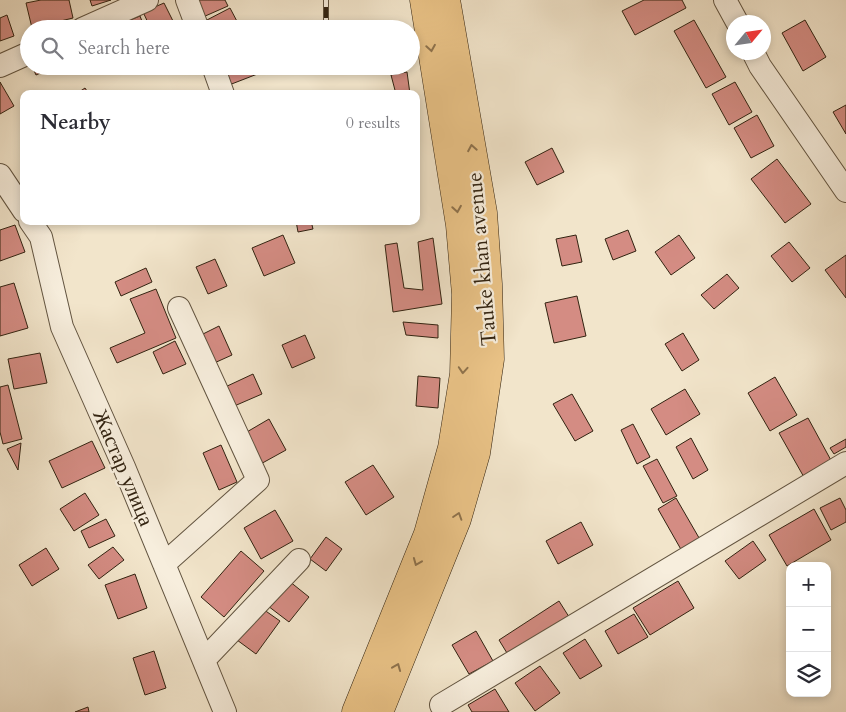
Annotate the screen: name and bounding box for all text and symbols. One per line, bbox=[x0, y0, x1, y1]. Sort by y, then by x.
north arrow bbox=[726, 15, 771, 60]
search box bbox=[20, 20, 420, 75]
icon: search bbox=[38, 34, 66, 62]
text: Search here bbox=[78, 35, 170, 61]
one-way arrow bbox=[426, 44, 436, 52]
text: Nearby bbox=[40, 108, 111, 137]
text: 0 results bbox=[346, 112, 400, 134]
one-way arrow bbox=[467, 144, 477, 153]
street label: Tauke khan avenue bbox=[460, 171, 504, 347]
one-way arrow bbox=[452, 204, 462, 213]
one-way arrow bbox=[458, 367, 469, 375]
street label: Жастар улица bbox=[85, 405, 161, 531]
one-way arrow bbox=[452, 512, 462, 521]
one-way arrow bbox=[413, 557, 423, 565]
map controls bbox=[786, 562, 831, 697]
button: + bbox=[786, 562, 831, 607]
button: − bbox=[786, 607, 831, 652]
button: layers bbox=[786, 652, 831, 697]
one-way arrow bbox=[391, 663, 402, 672]

